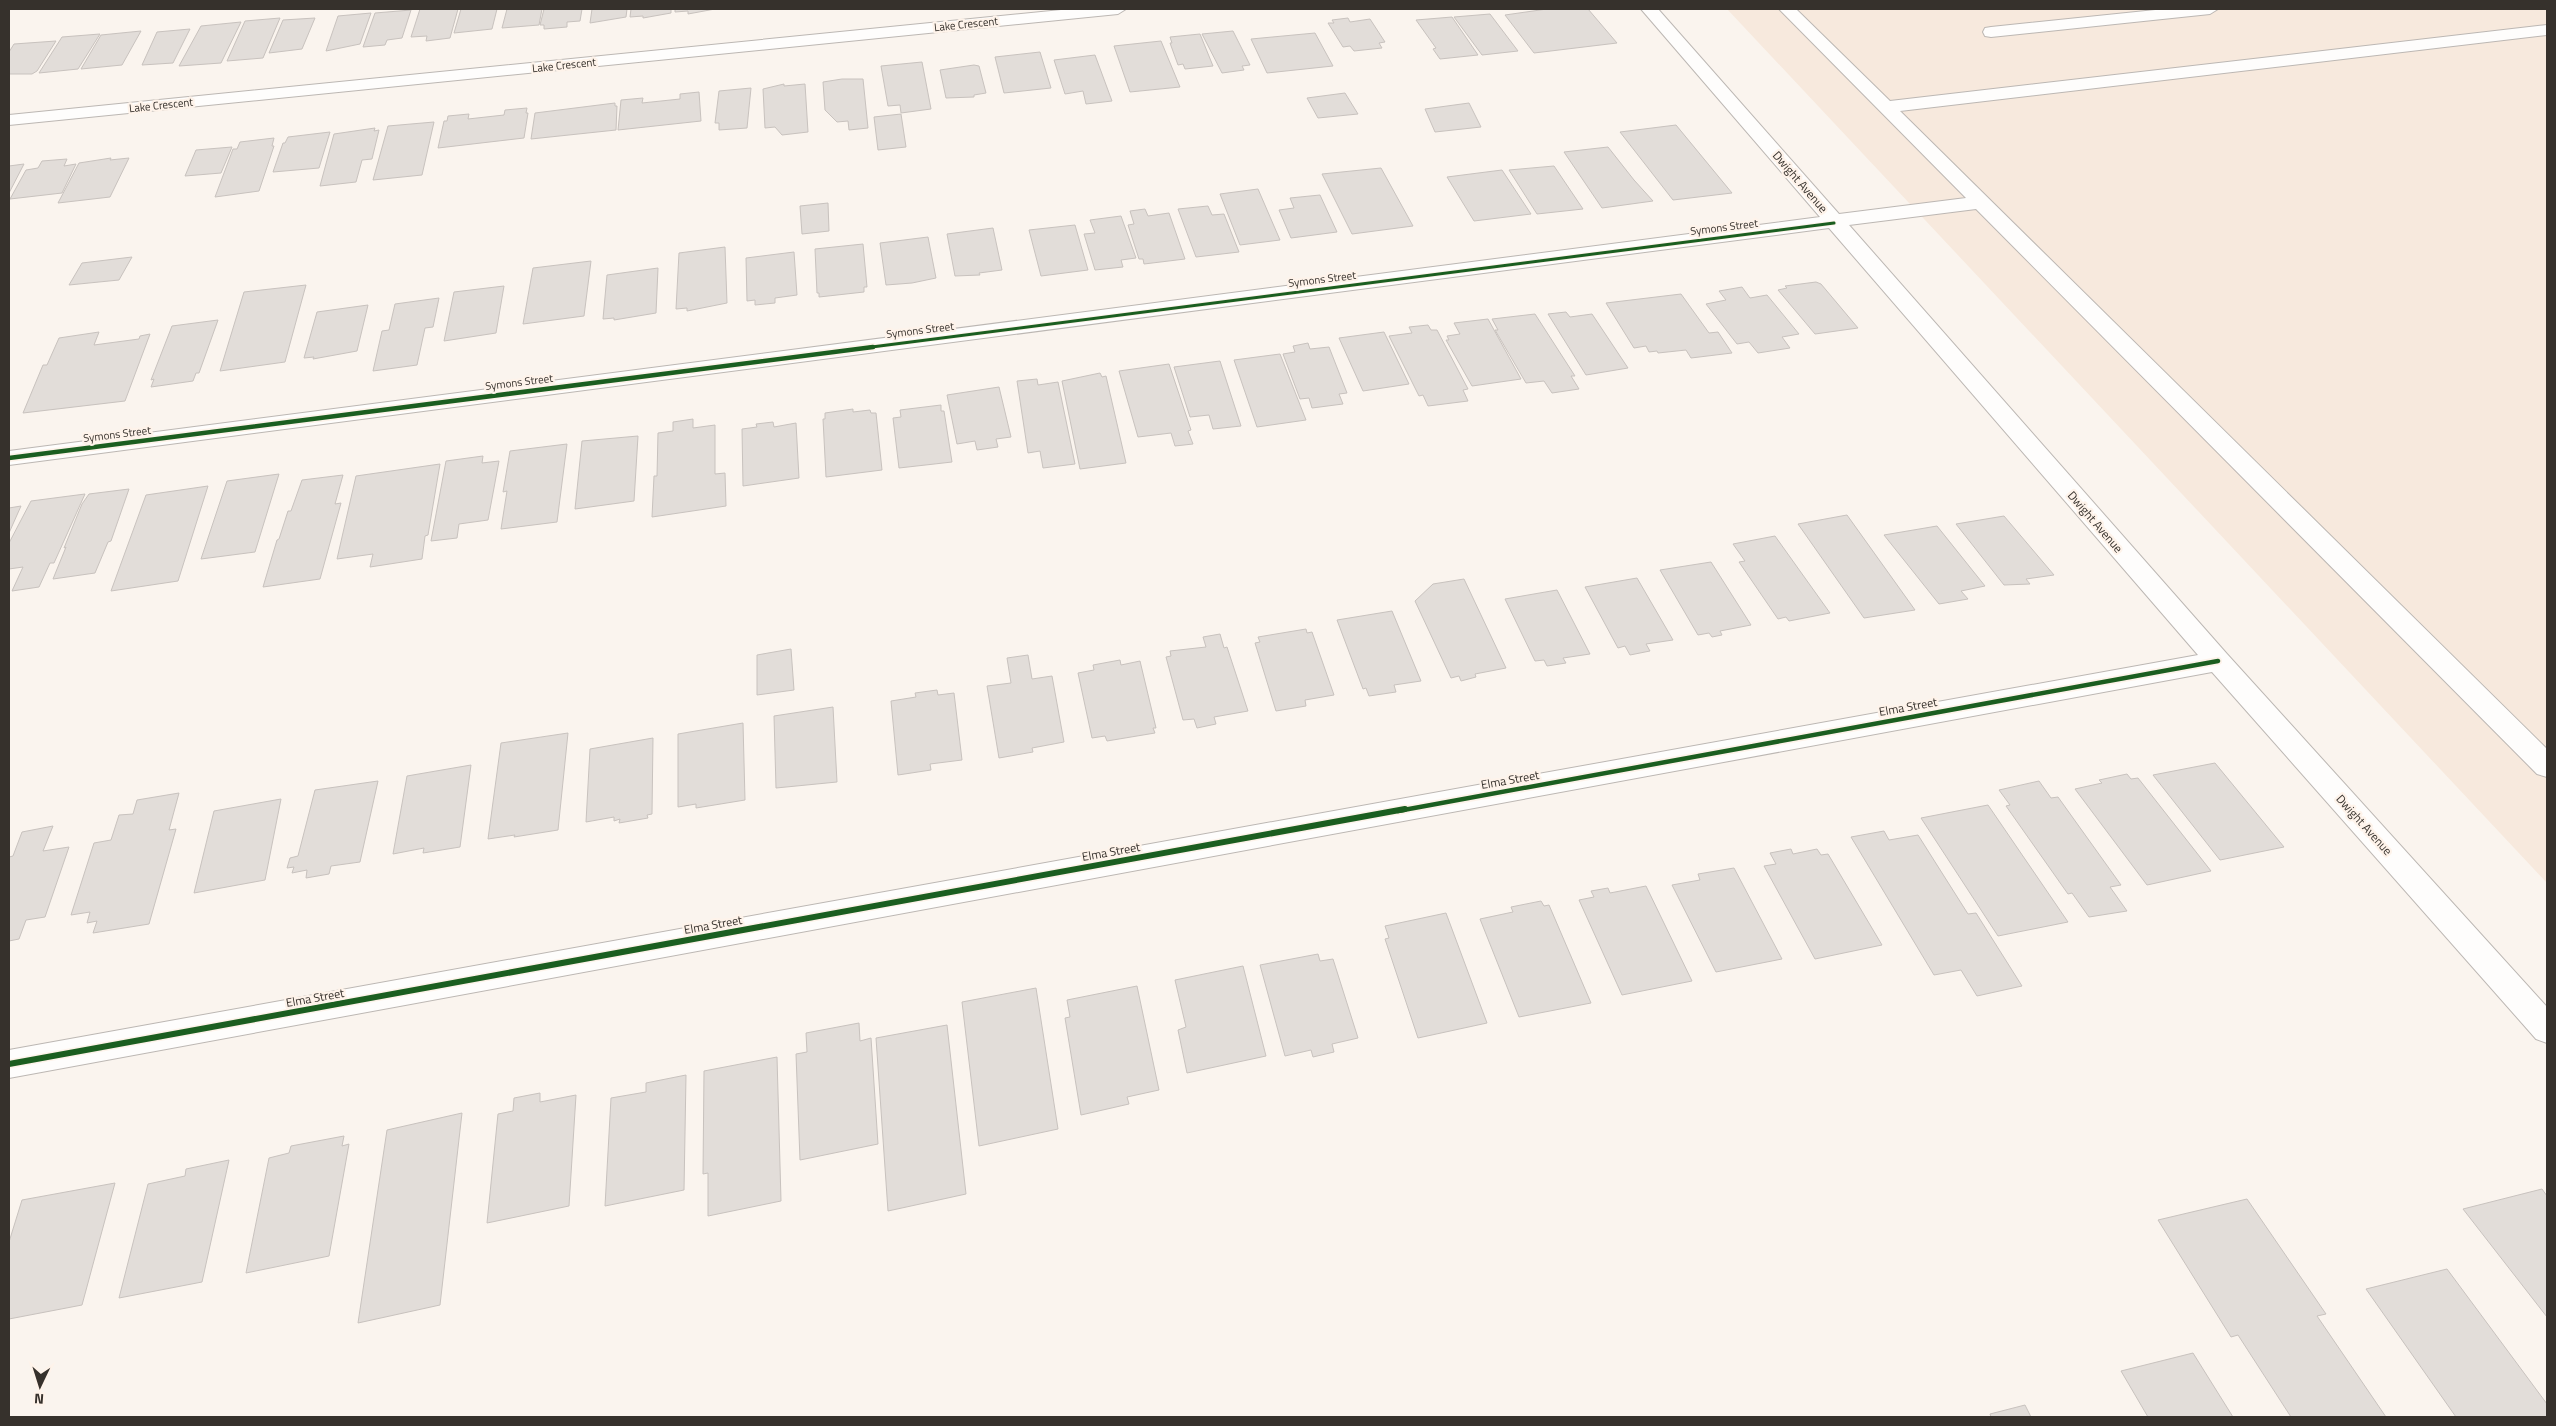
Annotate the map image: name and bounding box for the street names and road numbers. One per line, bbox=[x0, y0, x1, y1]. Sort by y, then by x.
street label: Lake Crescent bbox=[933, 13, 999, 35]
street label: Lake Crescent bbox=[531, 54, 597, 76]
street label: Lake Crescent bbox=[128, 94, 194, 116]
street label: Dwight Avenue bbox=[1768, 147, 1833, 217]
street label: Symons Street bbox=[1689, 215, 1759, 239]
street label: Symons Street bbox=[1287, 267, 1357, 291]
street label: Symons Street bbox=[885, 318, 955, 342]
street label: Symons Street bbox=[484, 370, 554, 394]
street label: Symons Street bbox=[82, 422, 152, 446]
street label: Dwight Avenue bbox=[2063, 487, 2128, 557]
street label: Elma Street bbox=[1877, 692, 1939, 721]
street label: Elma Street bbox=[1479, 765, 1541, 794]
street label: Dwight Avenue bbox=[2332, 790, 2397, 859]
street label: Elma Street bbox=[1080, 837, 1142, 866]
street label: Elma Street bbox=[682, 910, 744, 939]
street label: Elma Street bbox=[284, 983, 346, 1012]

